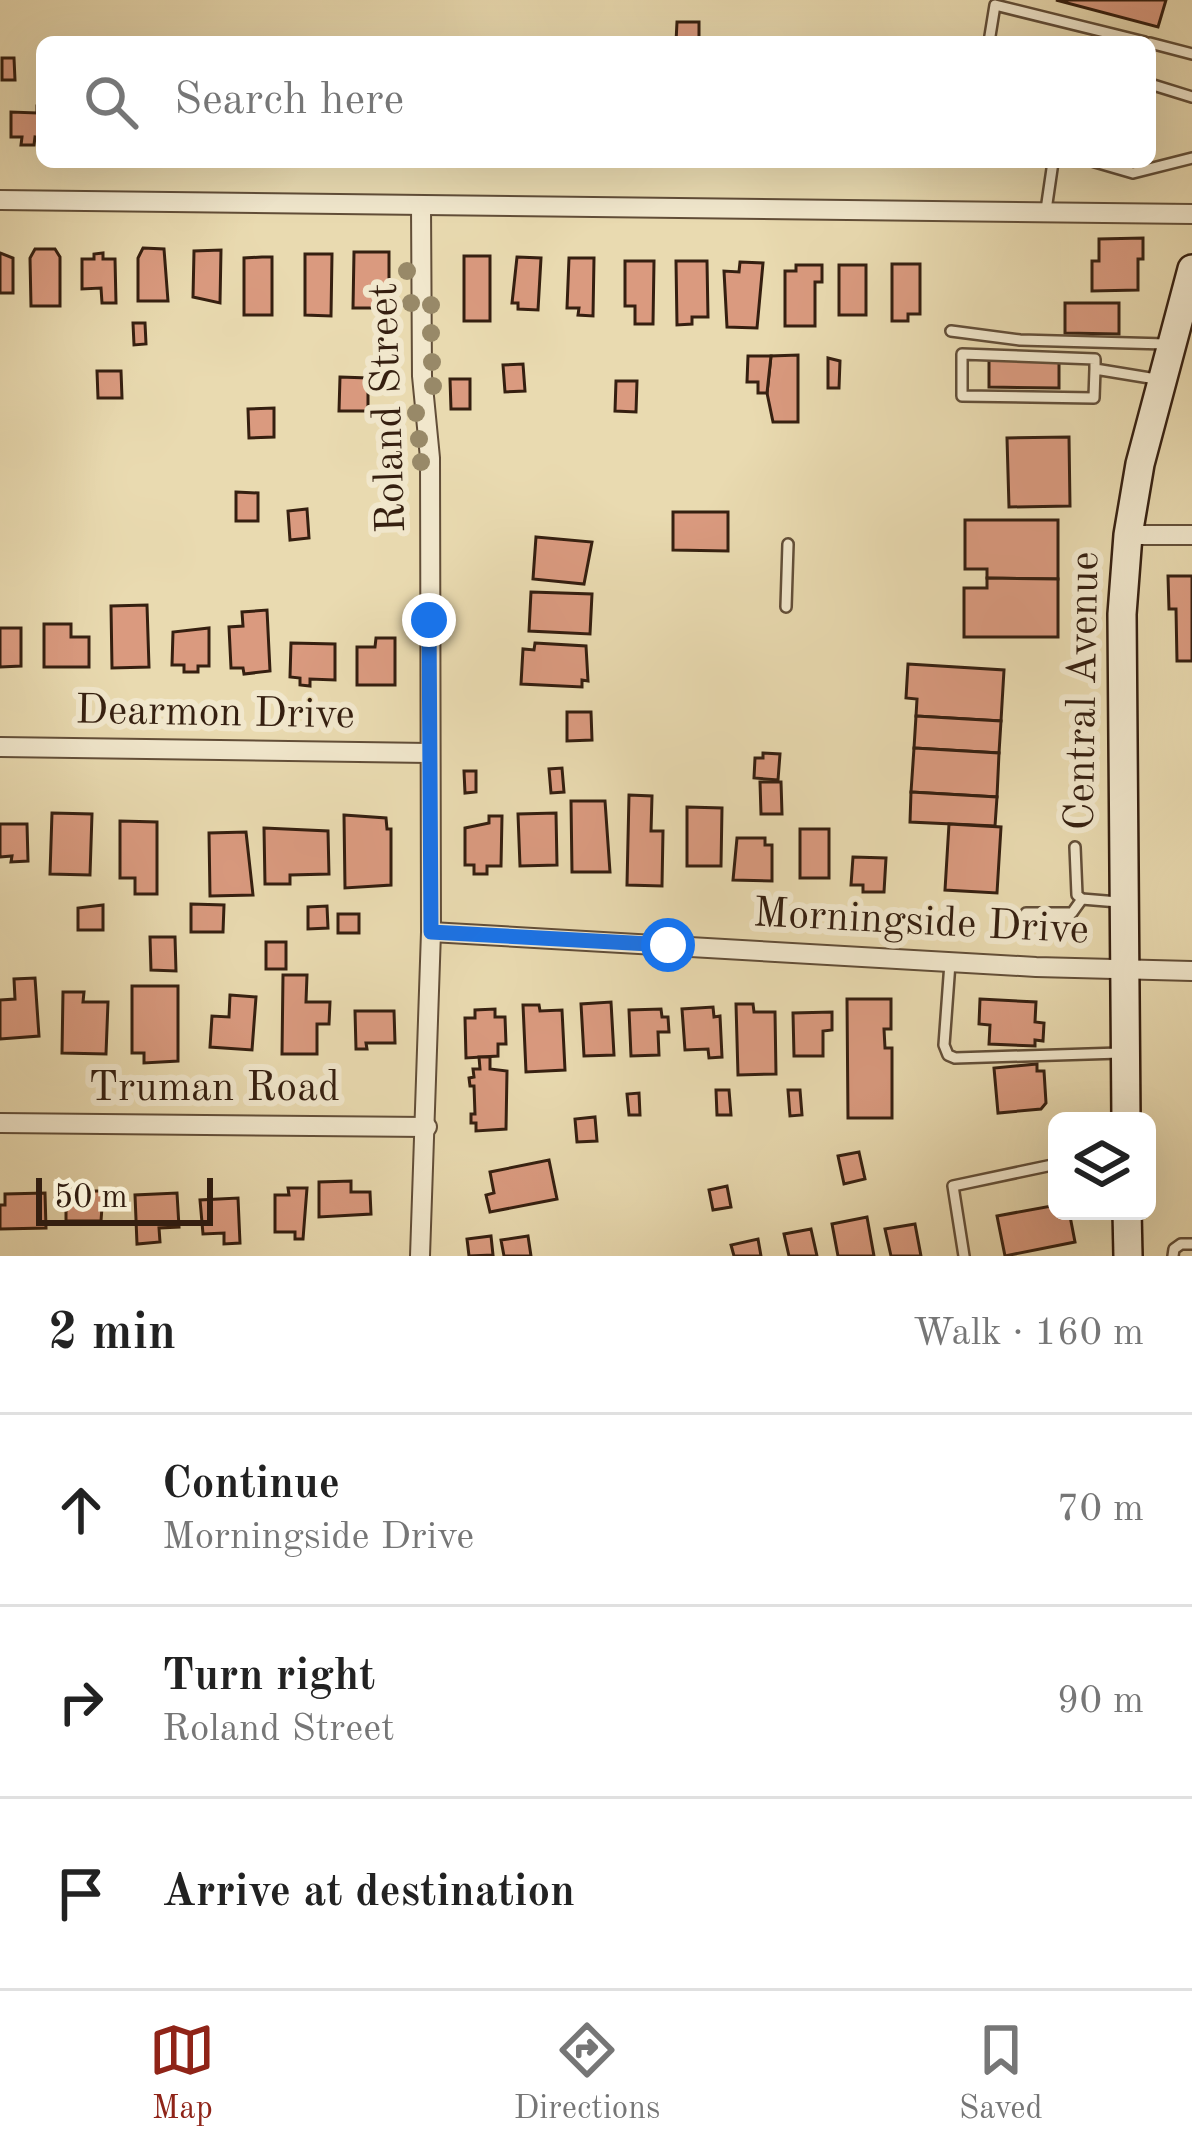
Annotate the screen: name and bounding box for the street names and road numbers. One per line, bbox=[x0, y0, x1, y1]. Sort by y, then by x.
street label: Roland Street bbox=[364, 282, 414, 534]
street label: Central Avenue bbox=[1061, 551, 1107, 831]
street label: Dearmon Drive bbox=[75, 691, 355, 737]
street label: Morningside Drive bbox=[752, 893, 1090, 953]
street label: Truman Road bbox=[88, 1068, 340, 1110]

